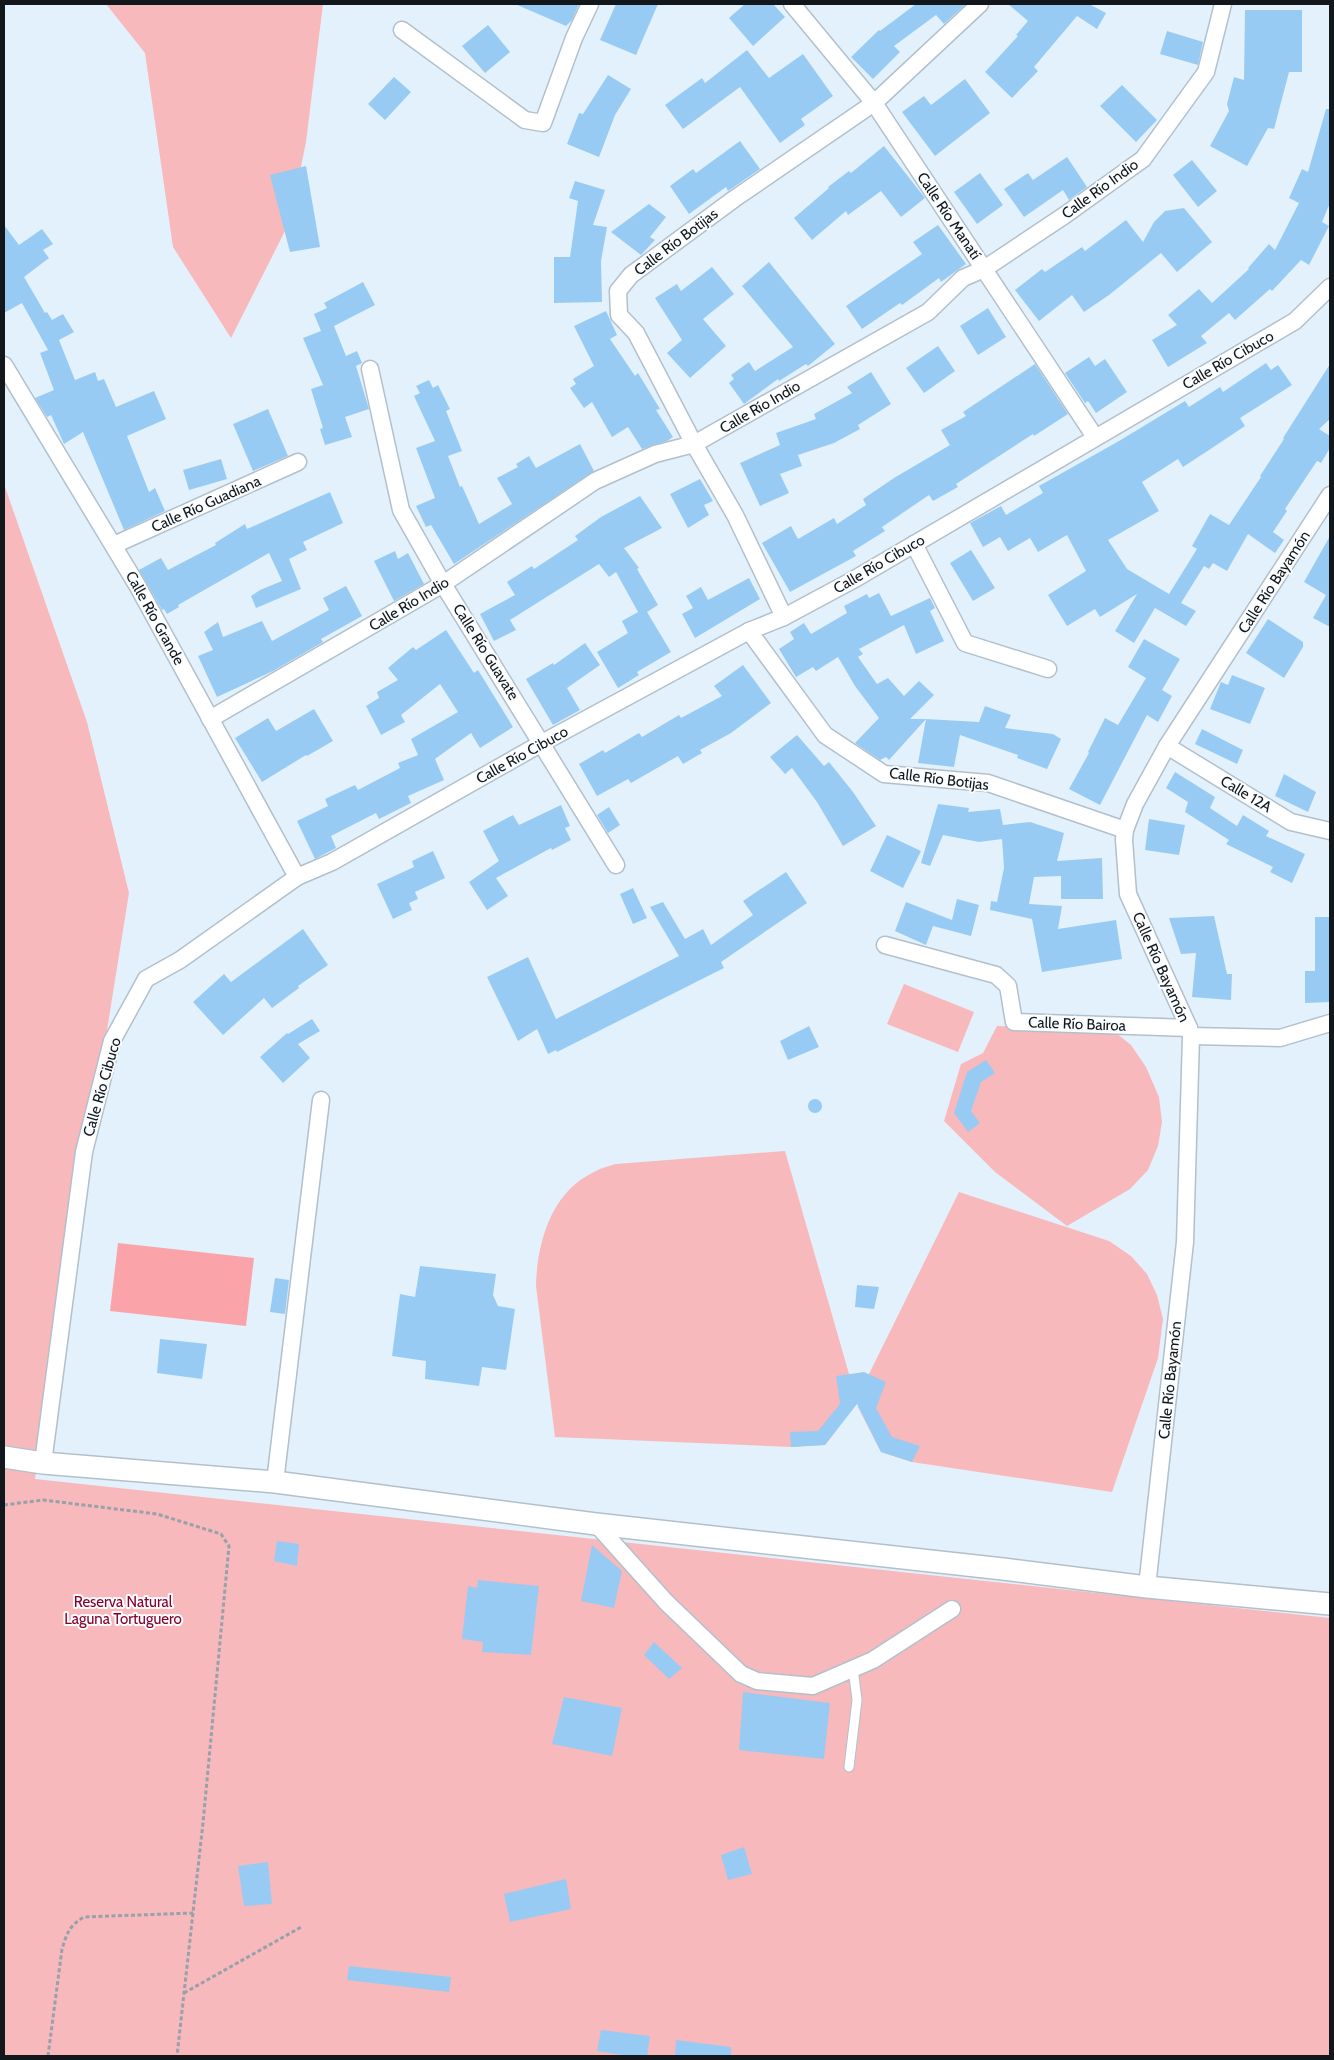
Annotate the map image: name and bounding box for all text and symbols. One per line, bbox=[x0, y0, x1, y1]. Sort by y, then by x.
street label: Calle Río Indio bbox=[1058, 155, 1142, 223]
street label: Calle Río Manatí bbox=[913, 169, 985, 263]
street label: Calle Río Botijas bbox=[631, 205, 721, 279]
street label: Calle Río Cibuco bbox=[1179, 327, 1277, 393]
street label: Calle Río Indio bbox=[716, 377, 804, 437]
street label: Calle Río Guadiana bbox=[149, 472, 264, 536]
street label: Calle Río Bayamón bbox=[1234, 527, 1314, 637]
street label: Calle Río Cibuco bbox=[830, 531, 928, 597]
street label: Calle Río Grande bbox=[122, 568, 188, 668]
street label: Calle Río Indio bbox=[366, 573, 452, 635]
street label: Calle Río Guavate bbox=[449, 601, 523, 704]
street label: Calle Río Cibuco bbox=[473, 722, 571, 788]
street label: Calle Río Botijas bbox=[888, 764, 990, 794]
street label: Calle 12A bbox=[1217, 772, 1275, 817]
street label: Calle Río Bayamón bbox=[1129, 909, 1193, 1025]
street label: Calle Río Bairoa bbox=[1028, 1013, 1127, 1035]
street label: Calle Río Cibuco bbox=[79, 1035, 125, 1139]
street label: Calle Río Bayamón bbox=[1155, 1320, 1185, 1440]
park label: Reserva Natural Laguna Tortuguero bbox=[64, 1593, 182, 1628]

